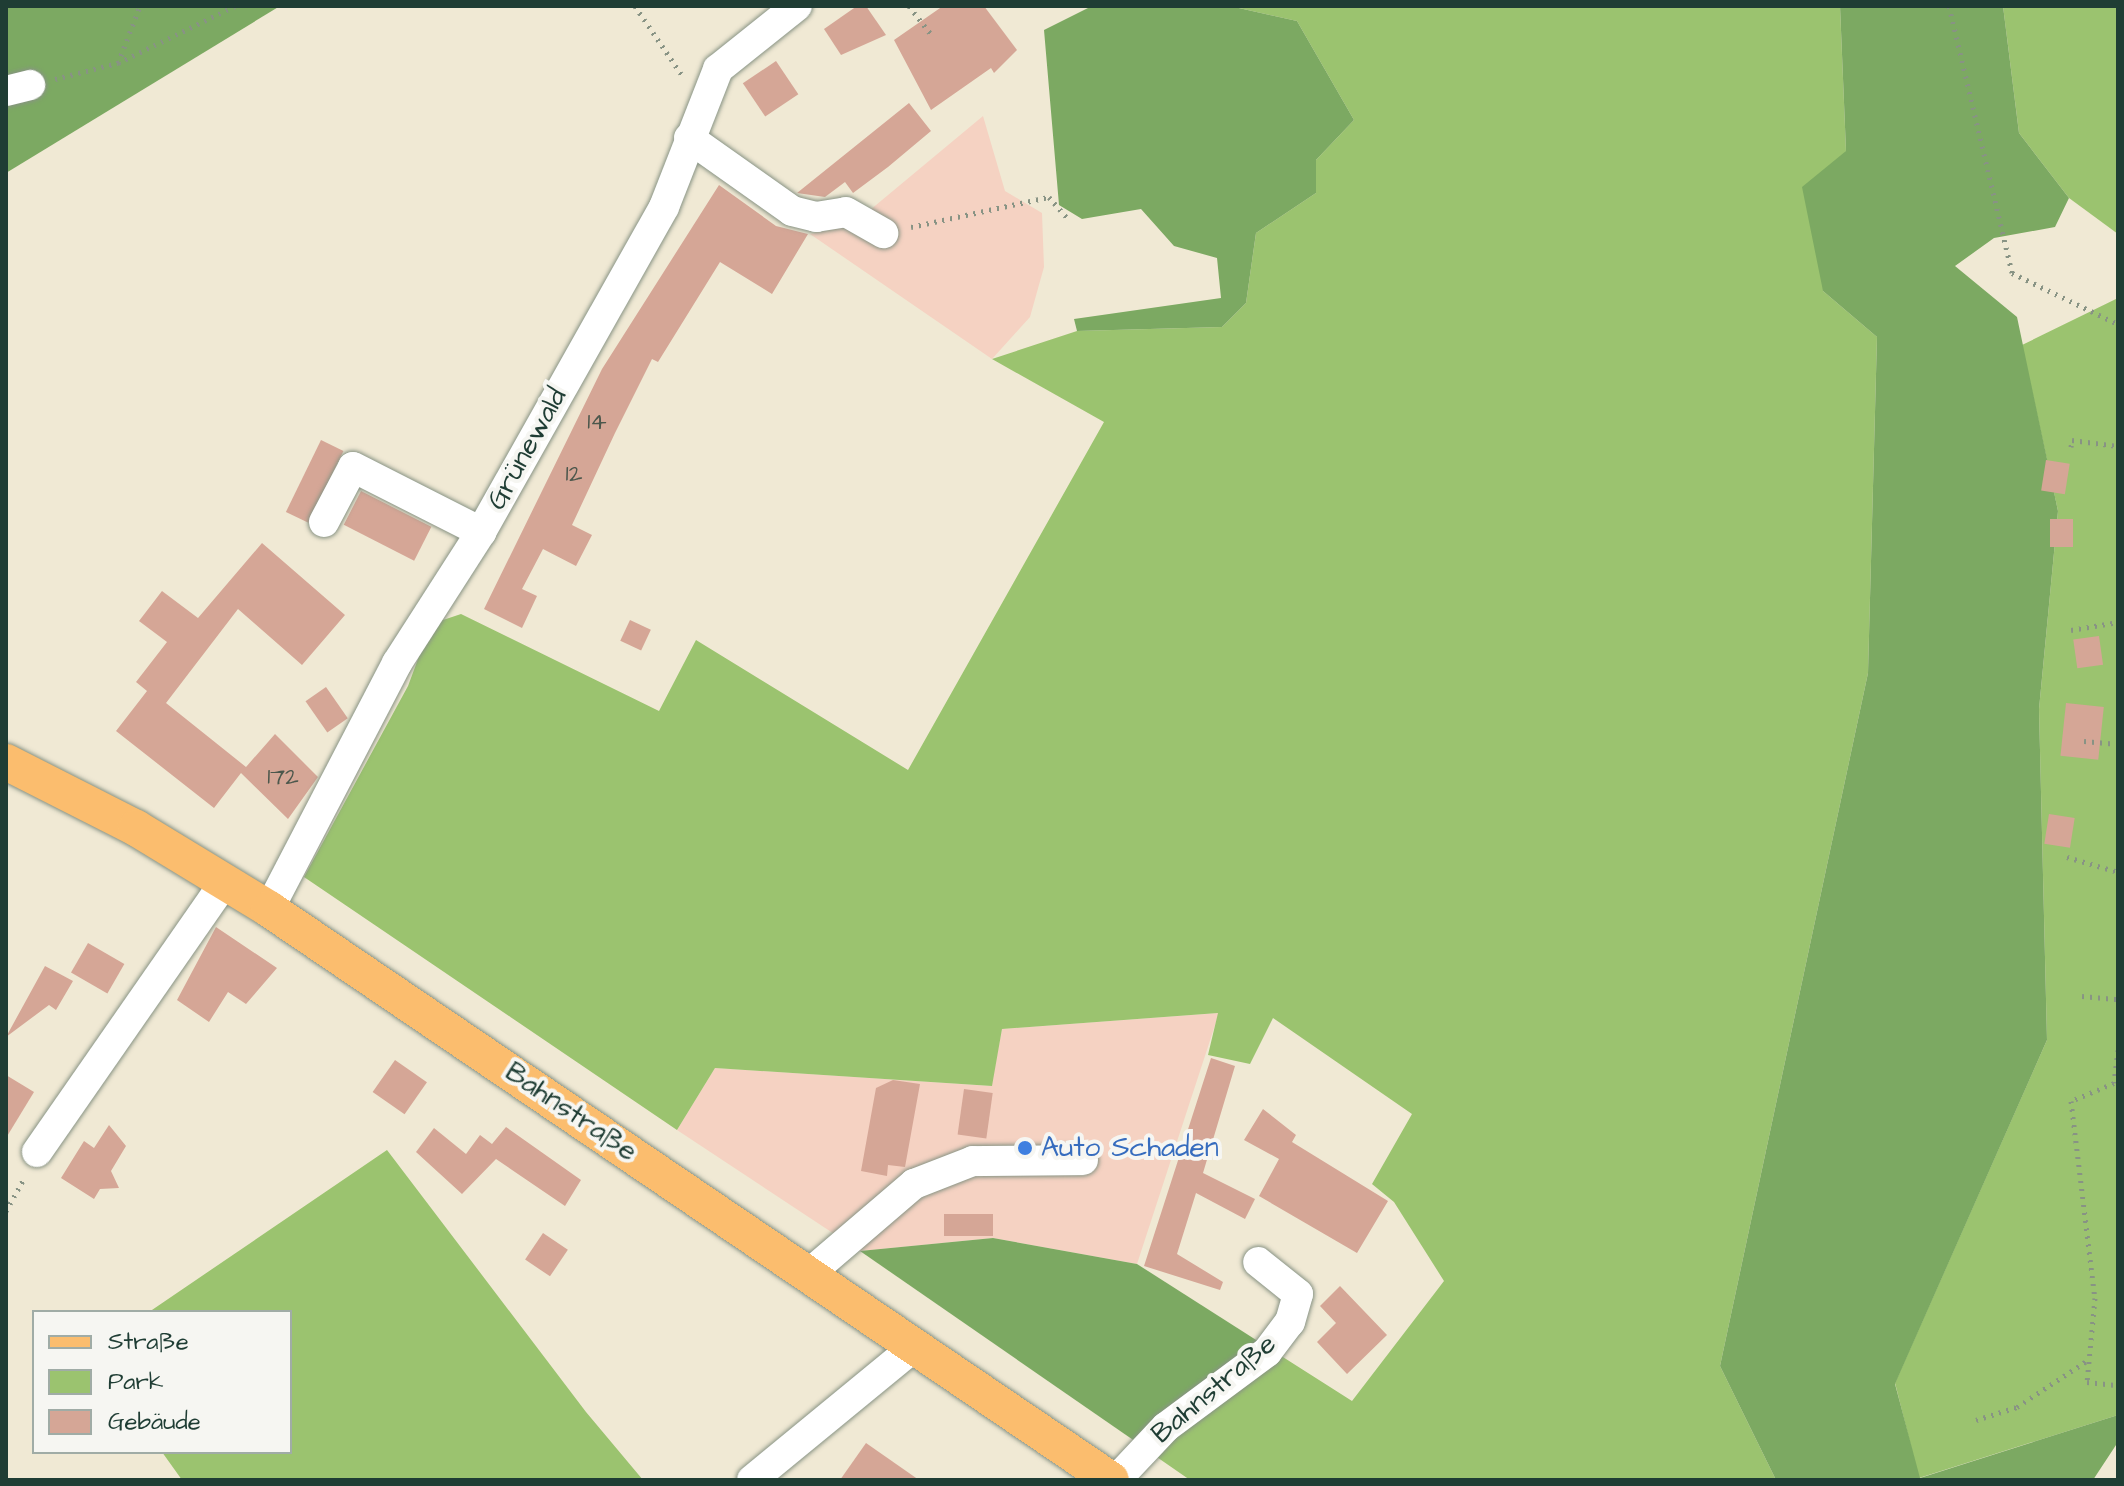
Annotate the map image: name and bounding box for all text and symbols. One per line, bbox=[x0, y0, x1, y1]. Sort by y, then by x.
street label: Grünewald bbox=[480, 382, 574, 516]
house number: 14 bbox=[587, 409, 607, 437]
house number: 12 bbox=[566, 461, 582, 489]
house number: 172 bbox=[267, 764, 299, 792]
street label: Bahnstraße bbox=[499, 1056, 643, 1168]
place label: Auto Schaden bbox=[1041, 1131, 1219, 1165]
marker: Auto Schaden bbox=[1016, 1139, 1034, 1157]
legend bbox=[32, 1310, 292, 1454]
text: Straße bbox=[108, 1325, 189, 1359]
street label: Bahnstraße bbox=[1145, 1327, 1283, 1451]
text: Park bbox=[108, 1365, 164, 1399]
text: Gebäude bbox=[108, 1405, 201, 1439]

